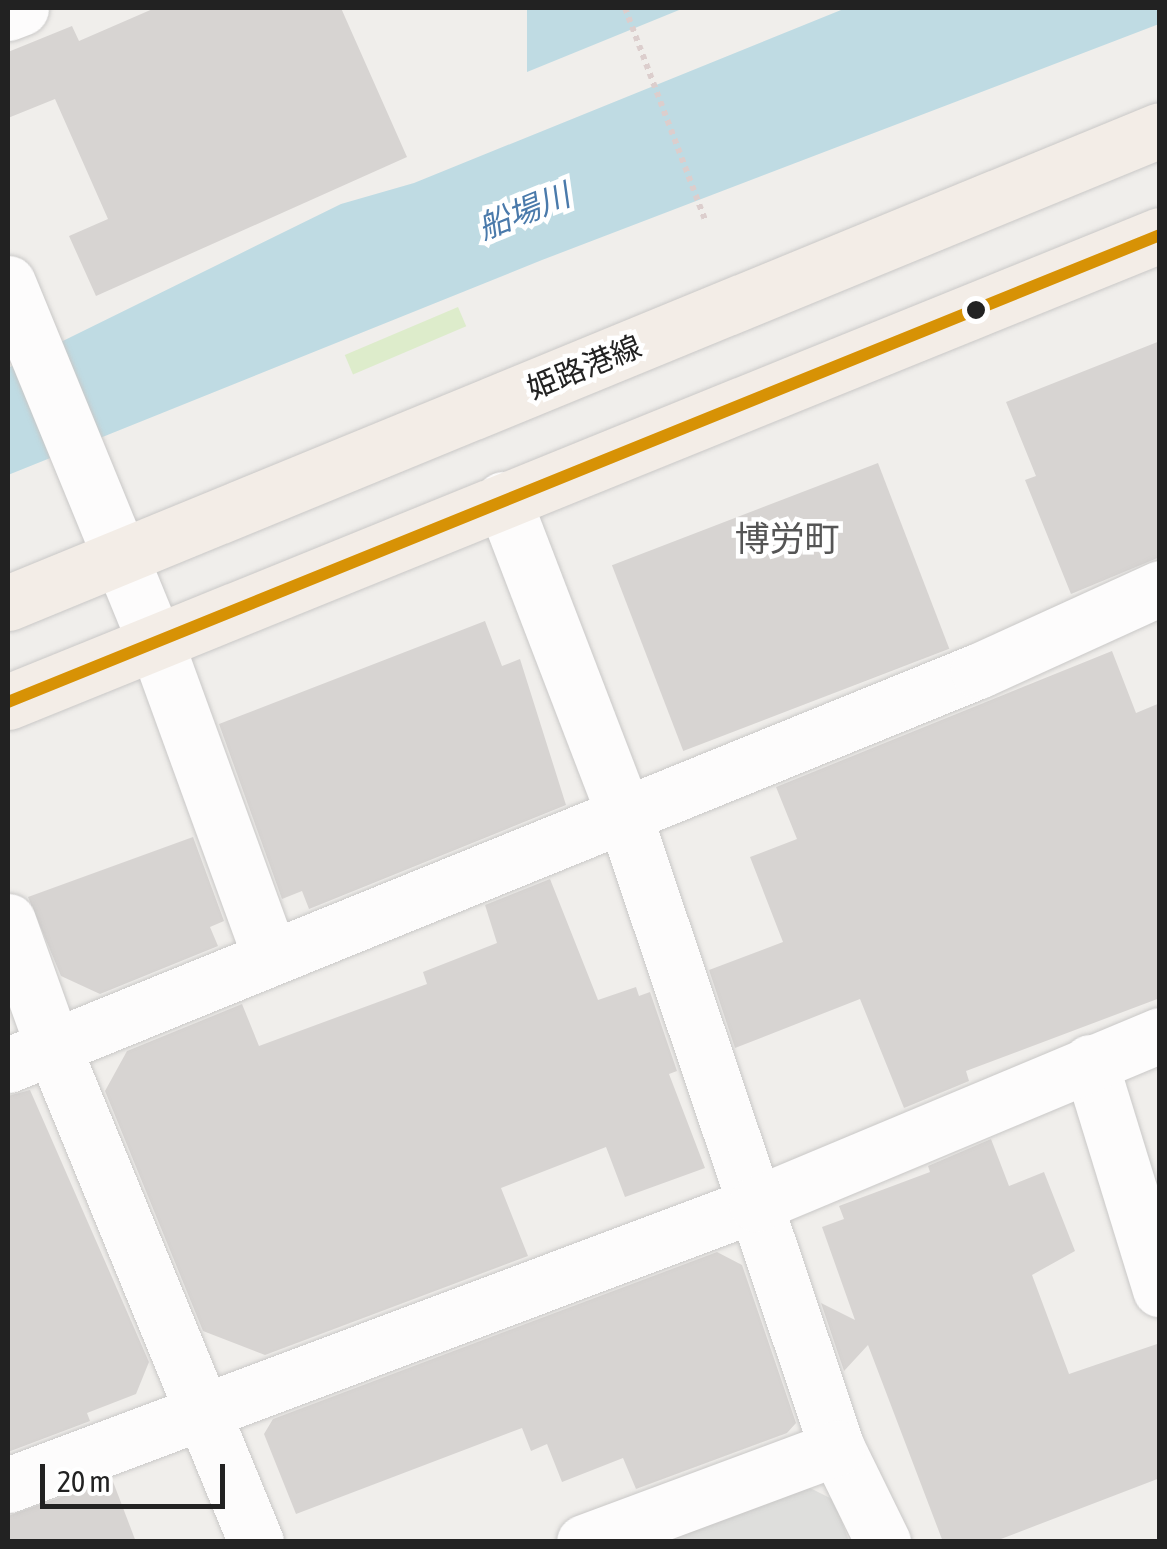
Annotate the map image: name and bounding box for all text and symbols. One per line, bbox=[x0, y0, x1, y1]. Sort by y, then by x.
water label: 船場川 bbox=[472, 176, 576, 248]
unlabelled marker bbox=[966, 300, 986, 320]
street label: 姫路港線 bbox=[522, 328, 646, 406]
district label: 博労町 bbox=[735, 517, 839, 559]
scale bar bbox=[45, 1444, 230, 1506]
text: 20 m bbox=[57, 1464, 111, 1498]

